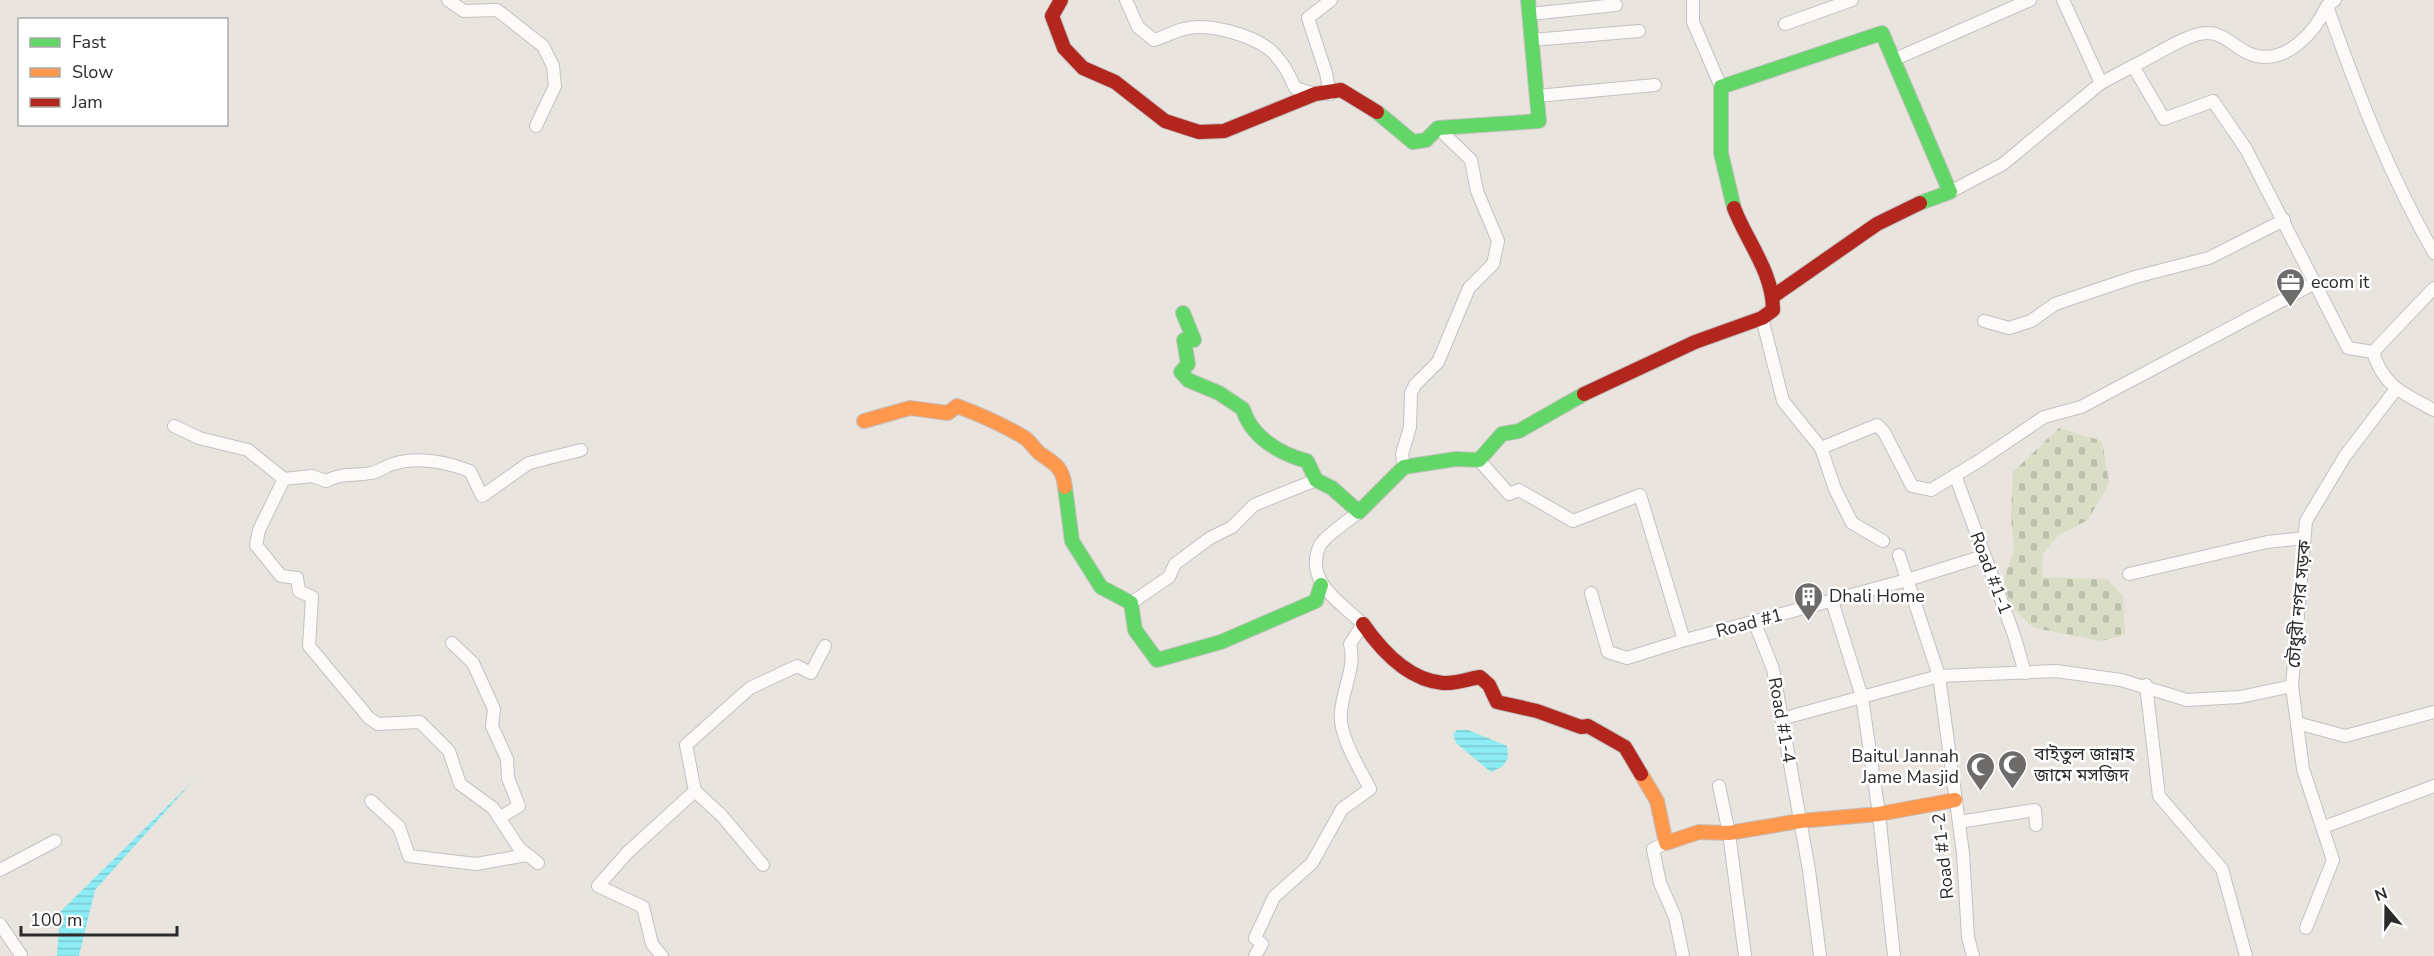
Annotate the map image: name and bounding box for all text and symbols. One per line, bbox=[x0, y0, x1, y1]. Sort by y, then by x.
legend bbox=[18, 18, 228, 126]
text: Fast bbox=[72, 30, 107, 54]
text: Slow bbox=[72, 60, 113, 84]
text: Jam bbox=[71, 90, 103, 114]
office icon: ecom it bbox=[2274, 266, 2306, 308]
place label: ecom it bbox=[2311, 270, 2370, 294]
street label: Road #1-1 bbox=[1964, 528, 2018, 618]
street label: চৌধুরী নগর সড়ক bbox=[2281, 539, 2317, 669]
building icon: Dhali Home bbox=[1792, 580, 1824, 622]
place label: Dhali Home bbox=[1829, 584, 1925, 608]
street label: Road #1 bbox=[1713, 603, 1785, 643]
street label: Road #1-4 bbox=[1763, 675, 1801, 765]
place label: বাইতুল জান্নাহ জামে মসজিদ bbox=[2033, 742, 2135, 787]
place label: Baitul Jannah Jame Masjid bbox=[1851, 744, 1959, 789]
mosque icon: বাইতুল জান্নাহ জামে মসজিদ bbox=[1997, 748, 2029, 790]
mosque icon: Baitul Jannah Jame Masjid bbox=[1964, 750, 1996, 792]
street label: Road #1-2 bbox=[1927, 812, 1959, 900]
north arrow bbox=[2356, 878, 2416, 938]
text: N bbox=[2372, 882, 2391, 907]
scale bar bbox=[21, 899, 177, 937]
text: 100 m bbox=[30, 908, 82, 932]

